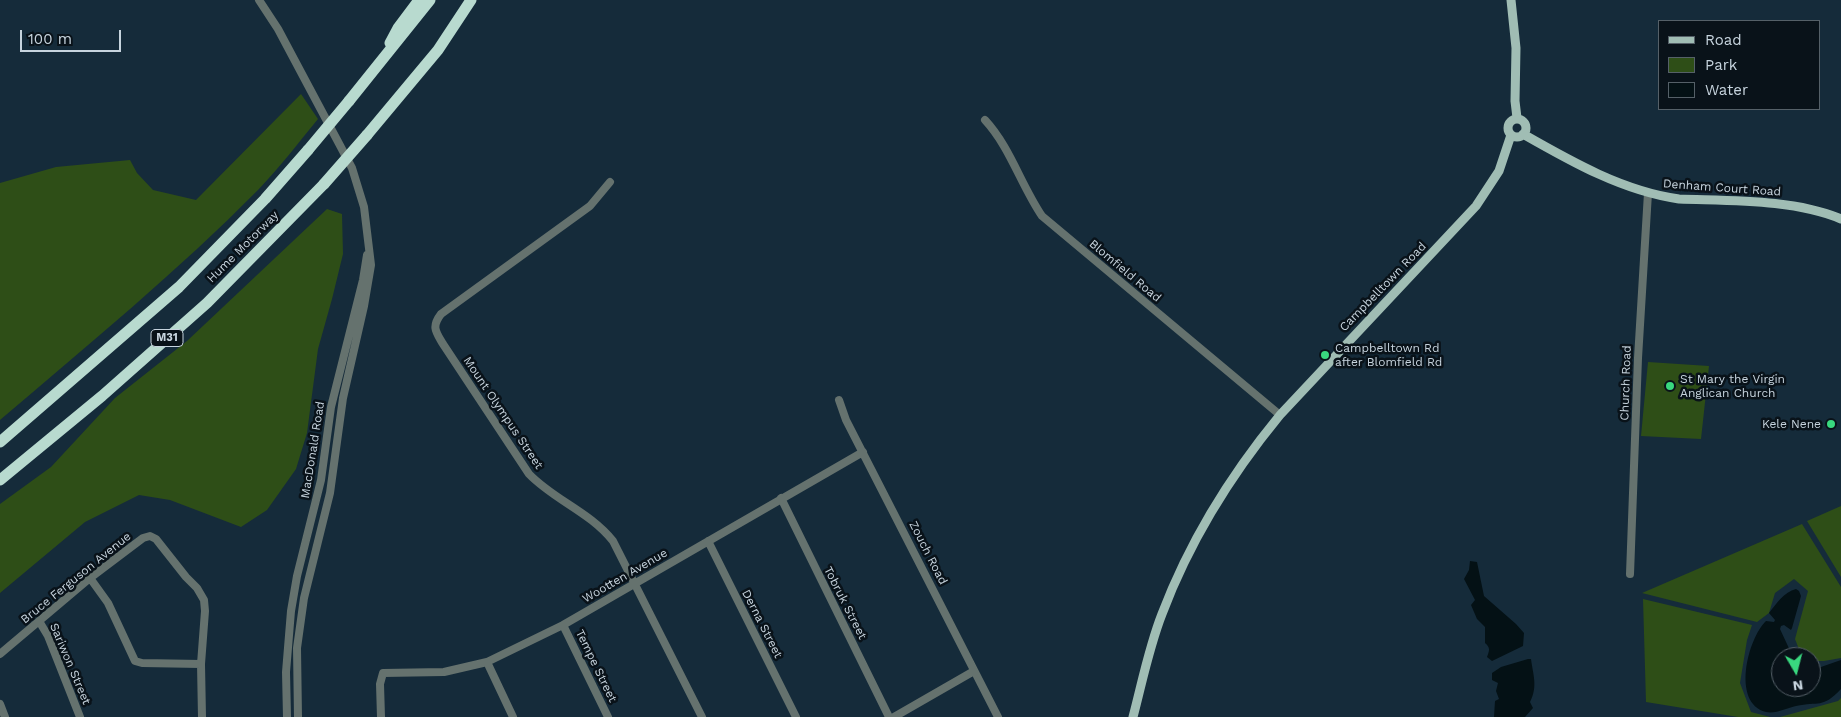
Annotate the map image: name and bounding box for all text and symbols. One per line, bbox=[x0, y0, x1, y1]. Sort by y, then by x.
scale bar bbox=[22, 20, 124, 52]
legend bbox=[1658, 20, 1821, 110]
text: 100 m bbox=[28, 30, 72, 48]
text: Road bbox=[1705, 31, 1742, 49]
text: Park bbox=[1705, 56, 1737, 74]
text: Water bbox=[1705, 81, 1748, 99]
street label: Denham Court Road bbox=[1662, 177, 1782, 199]
street label: Hume Motorway bbox=[204, 208, 282, 286]
street label: Blomfield Road bbox=[1086, 237, 1164, 305]
street label: Campbelltown Road bbox=[1337, 239, 1429, 335]
road number: M31 bbox=[151, 329, 183, 346]
place label: Campbelltown Rd after Blomfield Rd bbox=[1335, 341, 1442, 369]
street label: Church Road bbox=[1617, 345, 1635, 421]
marker: Campbelltown Rd after Blomfield Rd bbox=[1319, 349, 1331, 361]
street label: Mount Olympus Street bbox=[460, 354, 546, 472]
place label: St Mary the Virgin Anglican Church bbox=[1680, 372, 1785, 400]
marker: St Mary the Virgin Anglican Church bbox=[1664, 380, 1676, 392]
street label: MacDonald Road bbox=[298, 400, 328, 500]
place label: Kele Nene bbox=[1762, 417, 1821, 431]
marker: Kele Nene bbox=[1825, 418, 1837, 430]
street label: Zouch Road bbox=[906, 519, 950, 587]
street label: Bruce Ferguson Avenue bbox=[18, 529, 134, 627]
street label: Wootten Avenue bbox=[580, 546, 670, 606]
street label: Tobruk Street bbox=[820, 564, 870, 642]
street label: Derna Street bbox=[739, 587, 785, 661]
street label: Sariwon Street bbox=[46, 621, 94, 707]
street label: Tempe Street bbox=[572, 627, 620, 705]
north arrow bbox=[1771, 647, 1821, 697]
text: N bbox=[1792, 677, 1804, 695]

